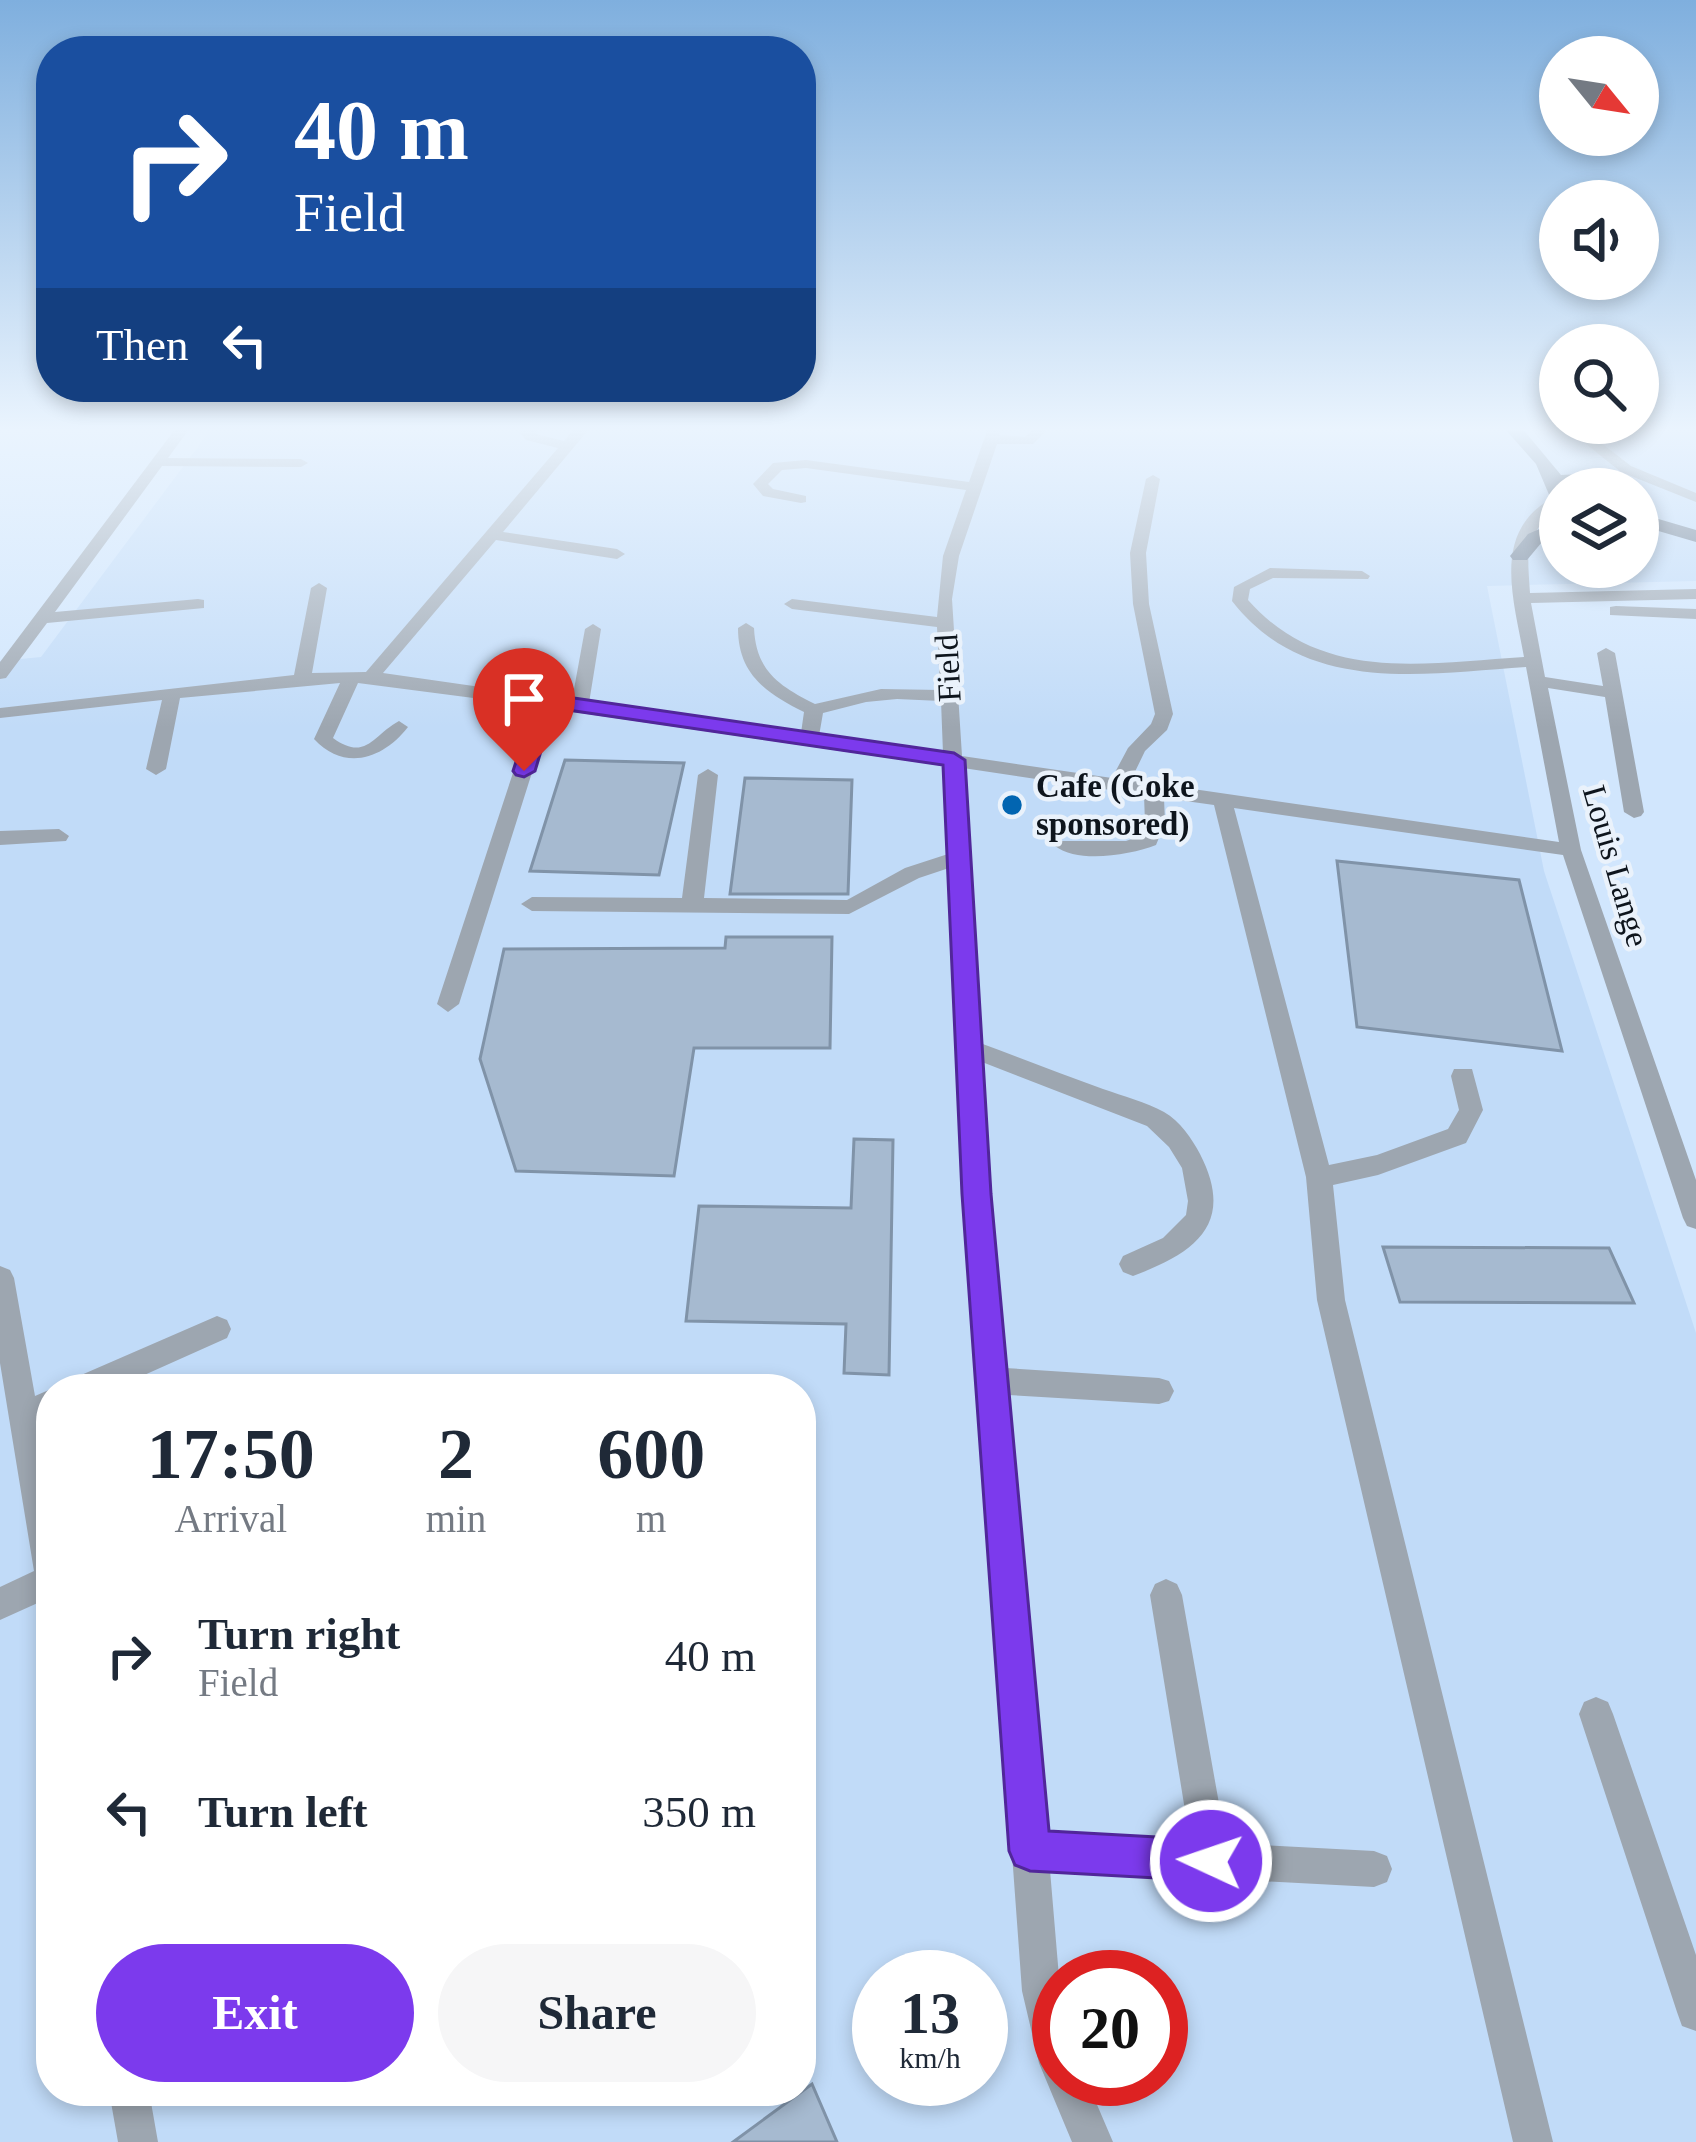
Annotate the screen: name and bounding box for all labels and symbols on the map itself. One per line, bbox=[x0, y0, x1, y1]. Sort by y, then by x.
north arrow bbox=[1539, 36, 1659, 156]
street label: Field bbox=[928, 633, 968, 703]
pin bbox=[473, 648, 575, 771]
place label: Cafe (Coke sponsored) bbox=[1036, 768, 1195, 843]
street label: Louis Lange bbox=[1576, 781, 1656, 951]
marker: Cafe (Coke sponsored) bbox=[999, 792, 1025, 818]
position arrow bbox=[1148, 1798, 1274, 1924]
speed limit sign: 20 bbox=[1032, 1950, 1188, 2106]

